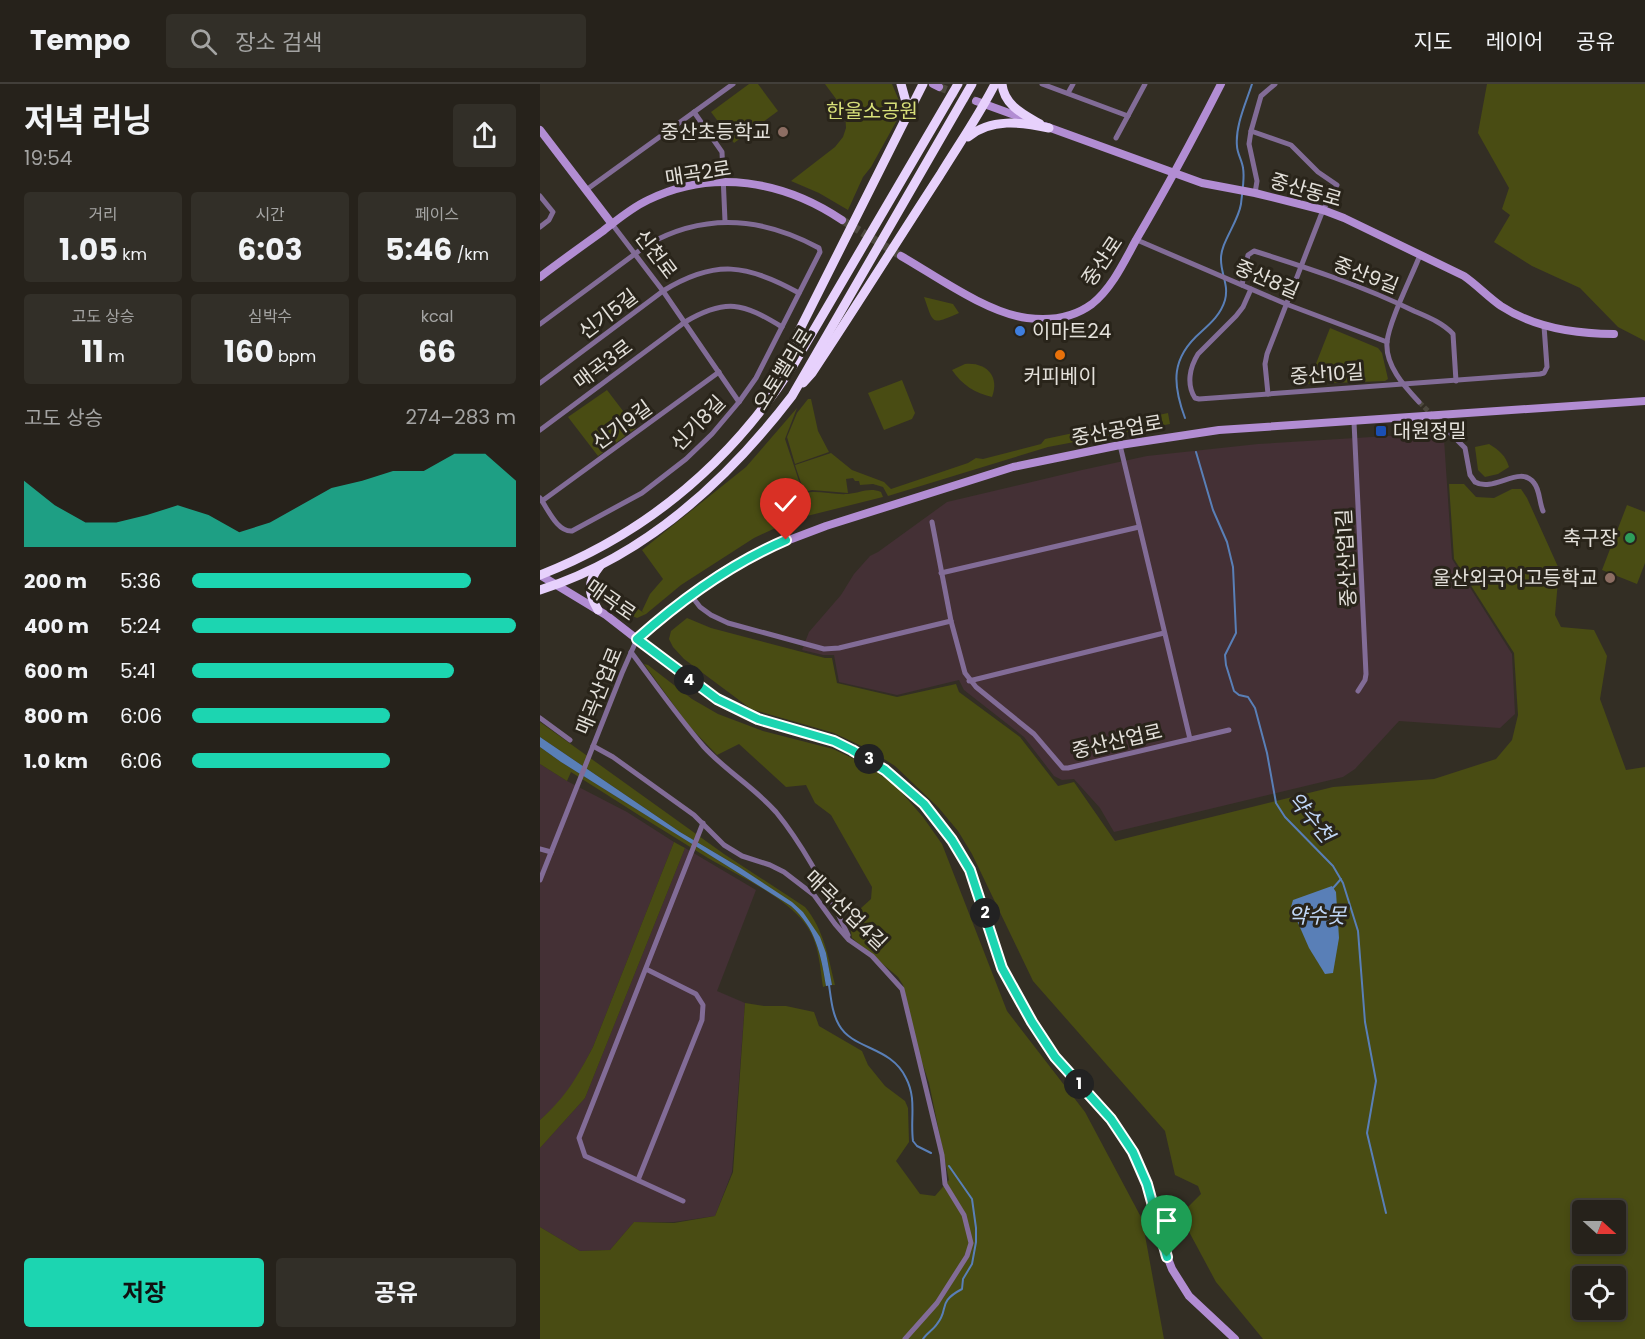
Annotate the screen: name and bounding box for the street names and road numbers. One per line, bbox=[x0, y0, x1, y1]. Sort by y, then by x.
street label: 매곡2로 bbox=[663, 154, 733, 192]
street label: 중산동로 bbox=[1267, 166, 1345, 214]
street label: 신천로 bbox=[628, 224, 684, 284]
street label: 중산로 bbox=[1075, 230, 1129, 292]
street label: 중산9길 bbox=[1329, 250, 1403, 300]
street label: 중산8길 bbox=[1230, 253, 1304, 305]
street label: 신기5길 bbox=[573, 282, 643, 346]
street label: 오토밸리로 bbox=[747, 323, 819, 415]
street label: 매곡3로 bbox=[568, 333, 638, 395]
street label: 중산10길 bbox=[1289, 357, 1365, 391]
street label: 신기8길 bbox=[664, 389, 732, 457]
street label: 신기9길 bbox=[586, 394, 658, 456]
street label: 중산공업로 bbox=[1069, 408, 1165, 452]
street label: 중산산업1길 bbox=[1329, 508, 1363, 608]
street label: 매곡로 bbox=[580, 573, 642, 627]
street label: 매곡산업로 bbox=[569, 643, 629, 739]
street label: 중산산업로 bbox=[1069, 717, 1165, 765]
street label: 매곡산업4길 bbox=[799, 864, 893, 956]

